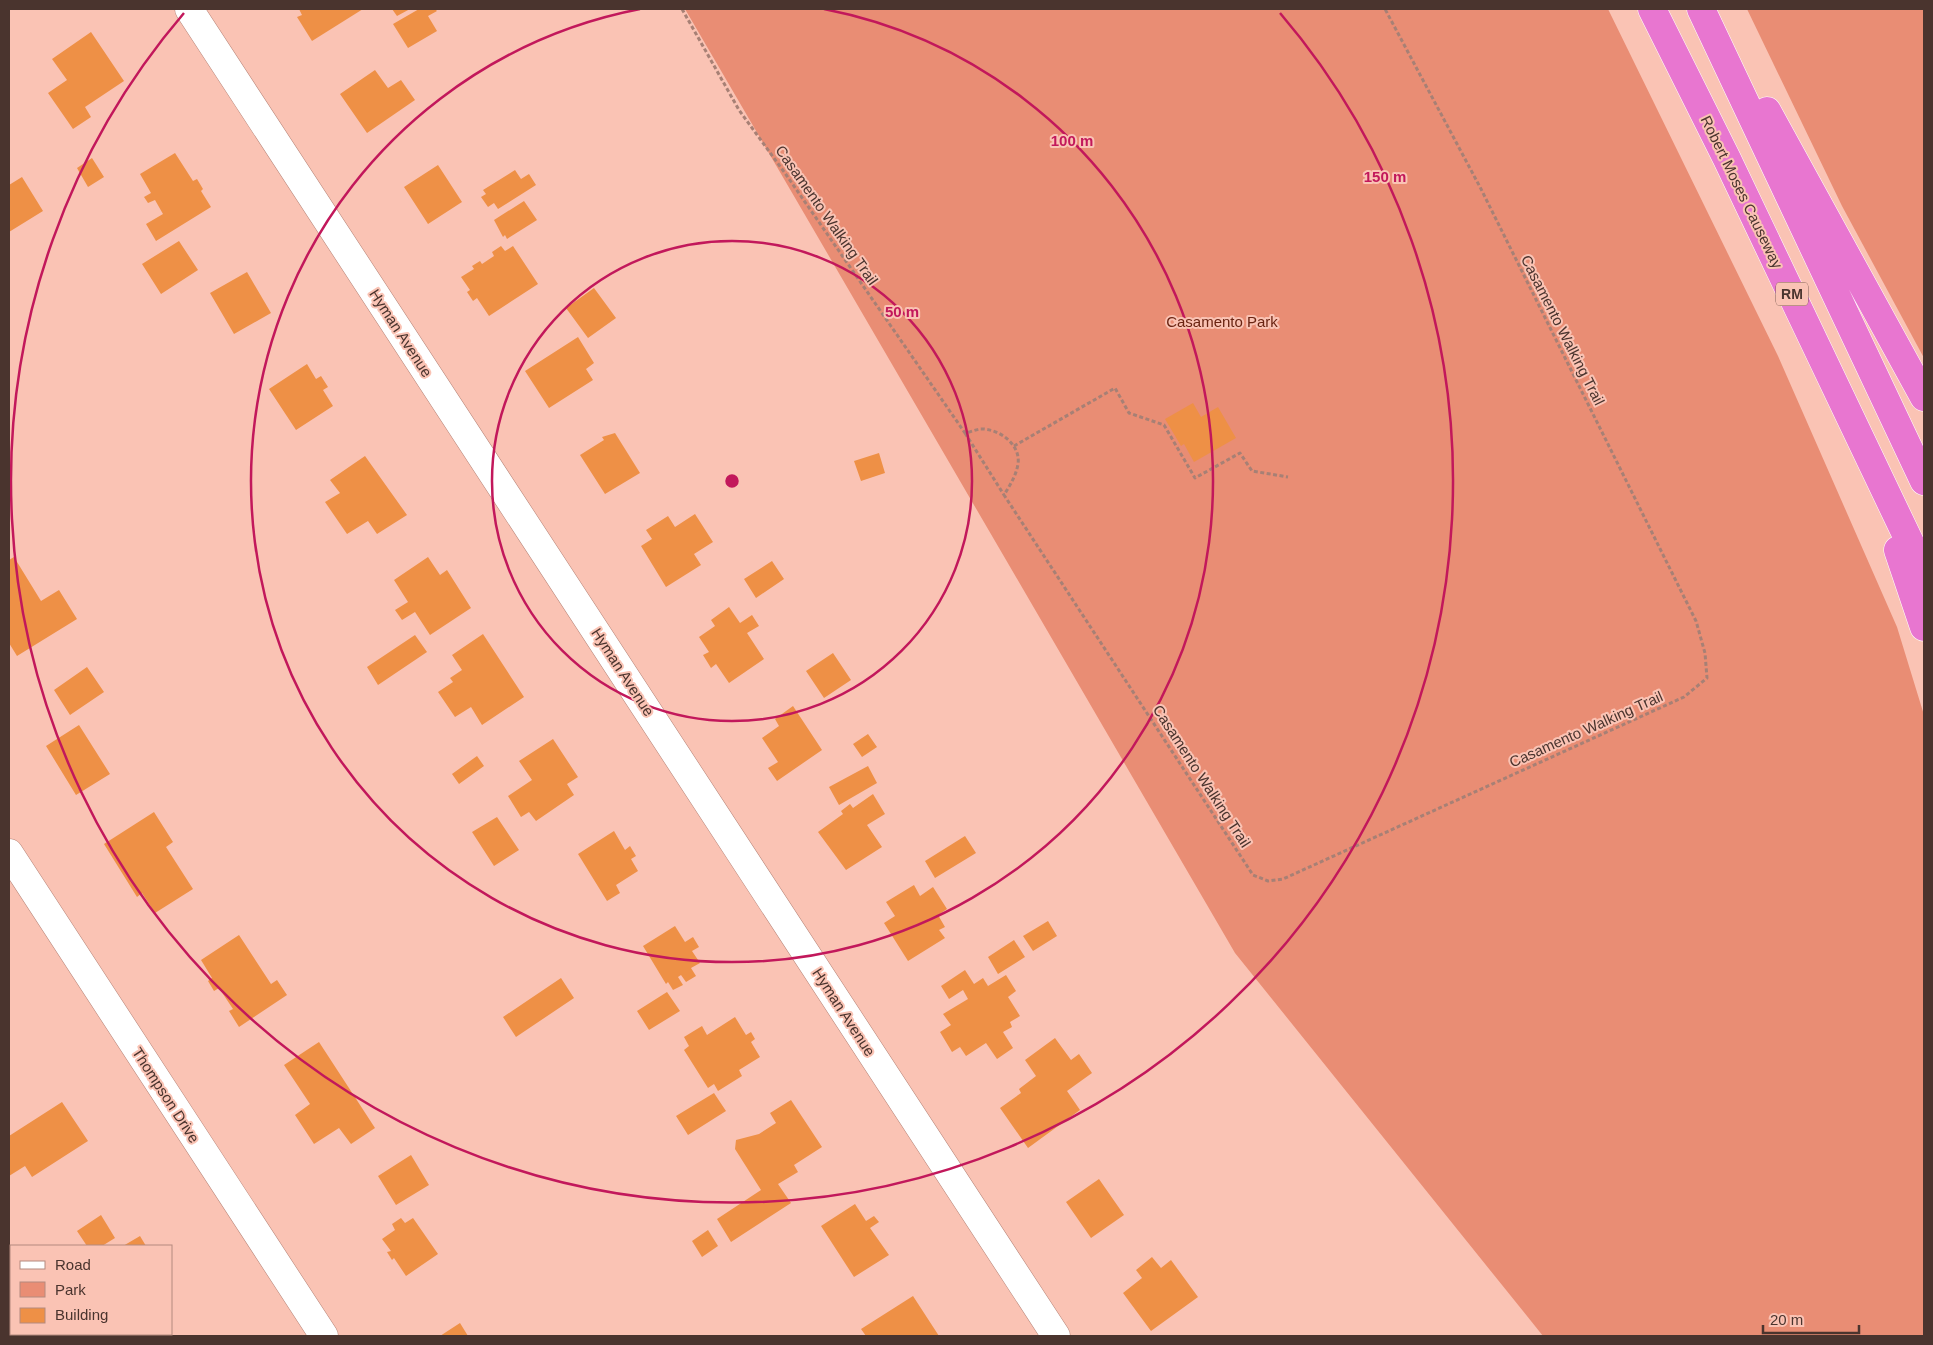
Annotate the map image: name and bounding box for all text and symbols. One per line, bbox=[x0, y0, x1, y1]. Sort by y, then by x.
street label: Robert Moses Causeway bbox=[1698, 113, 1787, 271]
text: 100 m bbox=[1051, 132, 1093, 149]
street label: Casamento Walking Trail bbox=[772, 142, 882, 288]
text: 150 m bbox=[1364, 168, 1406, 185]
street label: Casamento Walking Trail bbox=[1518, 252, 1608, 408]
road number: RM bbox=[1776, 282, 1808, 306]
street label: Hyman Avenue bbox=[366, 286, 436, 380]
text: 50 m bbox=[885, 303, 919, 320]
park label: Casamento Park bbox=[1166, 313, 1278, 330]
centre of rings bbox=[723, 472, 741, 490]
street label: Hyman Avenue bbox=[588, 625, 658, 719]
street label: Casamento Walking Trail bbox=[1507, 687, 1665, 771]
street label: Casamento Walking Trail bbox=[1150, 702, 1254, 850]
street label: Hyman Avenue bbox=[809, 965, 879, 1059]
street label: Thompson Drive bbox=[129, 1044, 203, 1146]
legend bbox=[10, 1245, 172, 1335]
text: Road bbox=[55, 1256, 91, 1273]
text: Park bbox=[55, 1281, 86, 1298]
scale bar bbox=[1763, 1302, 1859, 1334]
text: Building bbox=[55, 1306, 108, 1323]
text: 20 m bbox=[1770, 1311, 1803, 1328]

